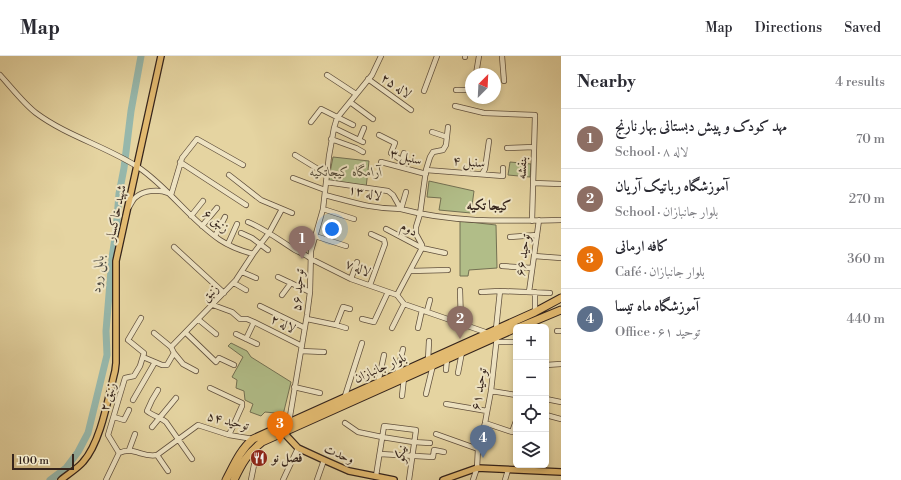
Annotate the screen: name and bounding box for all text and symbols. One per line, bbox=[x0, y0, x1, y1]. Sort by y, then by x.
text: Map bbox=[20, 16, 60, 40]
text: Map bbox=[705, 19, 733, 37]
text: Directions bbox=[755, 19, 822, 37]
text: Saved bbox=[844, 19, 881, 37]
north arrow bbox=[465, 68, 501, 104]
street label: لاله ۲۵ bbox=[378, 70, 414, 102]
text: Nearby bbox=[577, 71, 636, 93]
text: 4 results bbox=[835, 74, 885, 90]
text: مهد کودک و پیش دبستانی بهار نارنج bbox=[615, 117, 787, 136]
text: 1 bbox=[587, 131, 593, 147]
text: 70 m bbox=[856, 131, 885, 147]
text: School · لاله ۸ bbox=[615, 144, 688, 160]
street label: سنبل ۳ bbox=[388, 145, 424, 170]
street label: سنبل ۴ bbox=[452, 153, 486, 172]
street label: بنفشه bbox=[514, 156, 530, 180]
park label: آرامگاه کیجاتکیه bbox=[310, 163, 382, 180]
text: آموزشگاه رباتیک آریان bbox=[615, 177, 729, 196]
street label: لاله ۱۳ bbox=[347, 181, 383, 205]
street label: شهید خاکسار bbox=[102, 183, 130, 245]
text: 2 bbox=[586, 191, 594, 207]
text: 270 m bbox=[849, 191, 885, 207]
district label: کیجا تکیه bbox=[466, 197, 512, 215]
text: School · بلوار جانبازان bbox=[615, 204, 718, 220]
street label: زنبق ۶ bbox=[200, 206, 232, 236]
street label: دوم bbox=[396, 218, 420, 243]
your location bbox=[322, 219, 342, 239]
pin: 1 bbox=[289, 226, 315, 259]
street label: توحید ۶۶ bbox=[512, 232, 534, 277]
text: کافه ارمانی bbox=[615, 237, 669, 256]
text: 3 bbox=[586, 251, 594, 267]
text: 360 m bbox=[847, 251, 885, 267]
water label: بابل رود bbox=[87, 254, 110, 294]
street label: لاله ۷ bbox=[343, 256, 373, 280]
text: Café · بلوار جانبازان bbox=[615, 264, 705, 280]
street label: توحید ۵۶ bbox=[289, 268, 308, 312]
street label: زنبق bbox=[198, 281, 222, 305]
text: آموزشگاه ماه تیسا bbox=[615, 297, 699, 316]
pin: 2 bbox=[447, 306, 473, 339]
street label: لاله ۲ bbox=[268, 311, 298, 337]
text: 4 bbox=[586, 311, 594, 327]
text: 440 m bbox=[847, 311, 885, 327]
map controls bbox=[513, 324, 549, 468]
button: + bbox=[513, 324, 549, 360]
text: Office · توحید ۶۱ bbox=[615, 324, 700, 340]
street label: بلوار جانبازان bbox=[351, 349, 409, 387]
button: − bbox=[513, 360, 549, 396]
street label: توحید ۶۱ bbox=[468, 366, 490, 411]
street label: زنبق ۲ bbox=[96, 381, 120, 413]
button: locate bbox=[513, 396, 549, 432]
street label: توحید ۵۴ bbox=[205, 408, 251, 434]
pin: 3 bbox=[267, 411, 293, 444]
pin: 4 bbox=[470, 425, 496, 458]
button: layers bbox=[513, 432, 549, 468]
street label: وحدت bbox=[322, 441, 356, 467]
street label: نیکو bbox=[392, 444, 410, 466]
restaurant icon: فصل نو bbox=[249, 448, 269, 468]
place label: فصل نو bbox=[270, 450, 303, 467]
scale bar bbox=[12, 452, 74, 471]
text: 100 m bbox=[18, 454, 49, 468]

